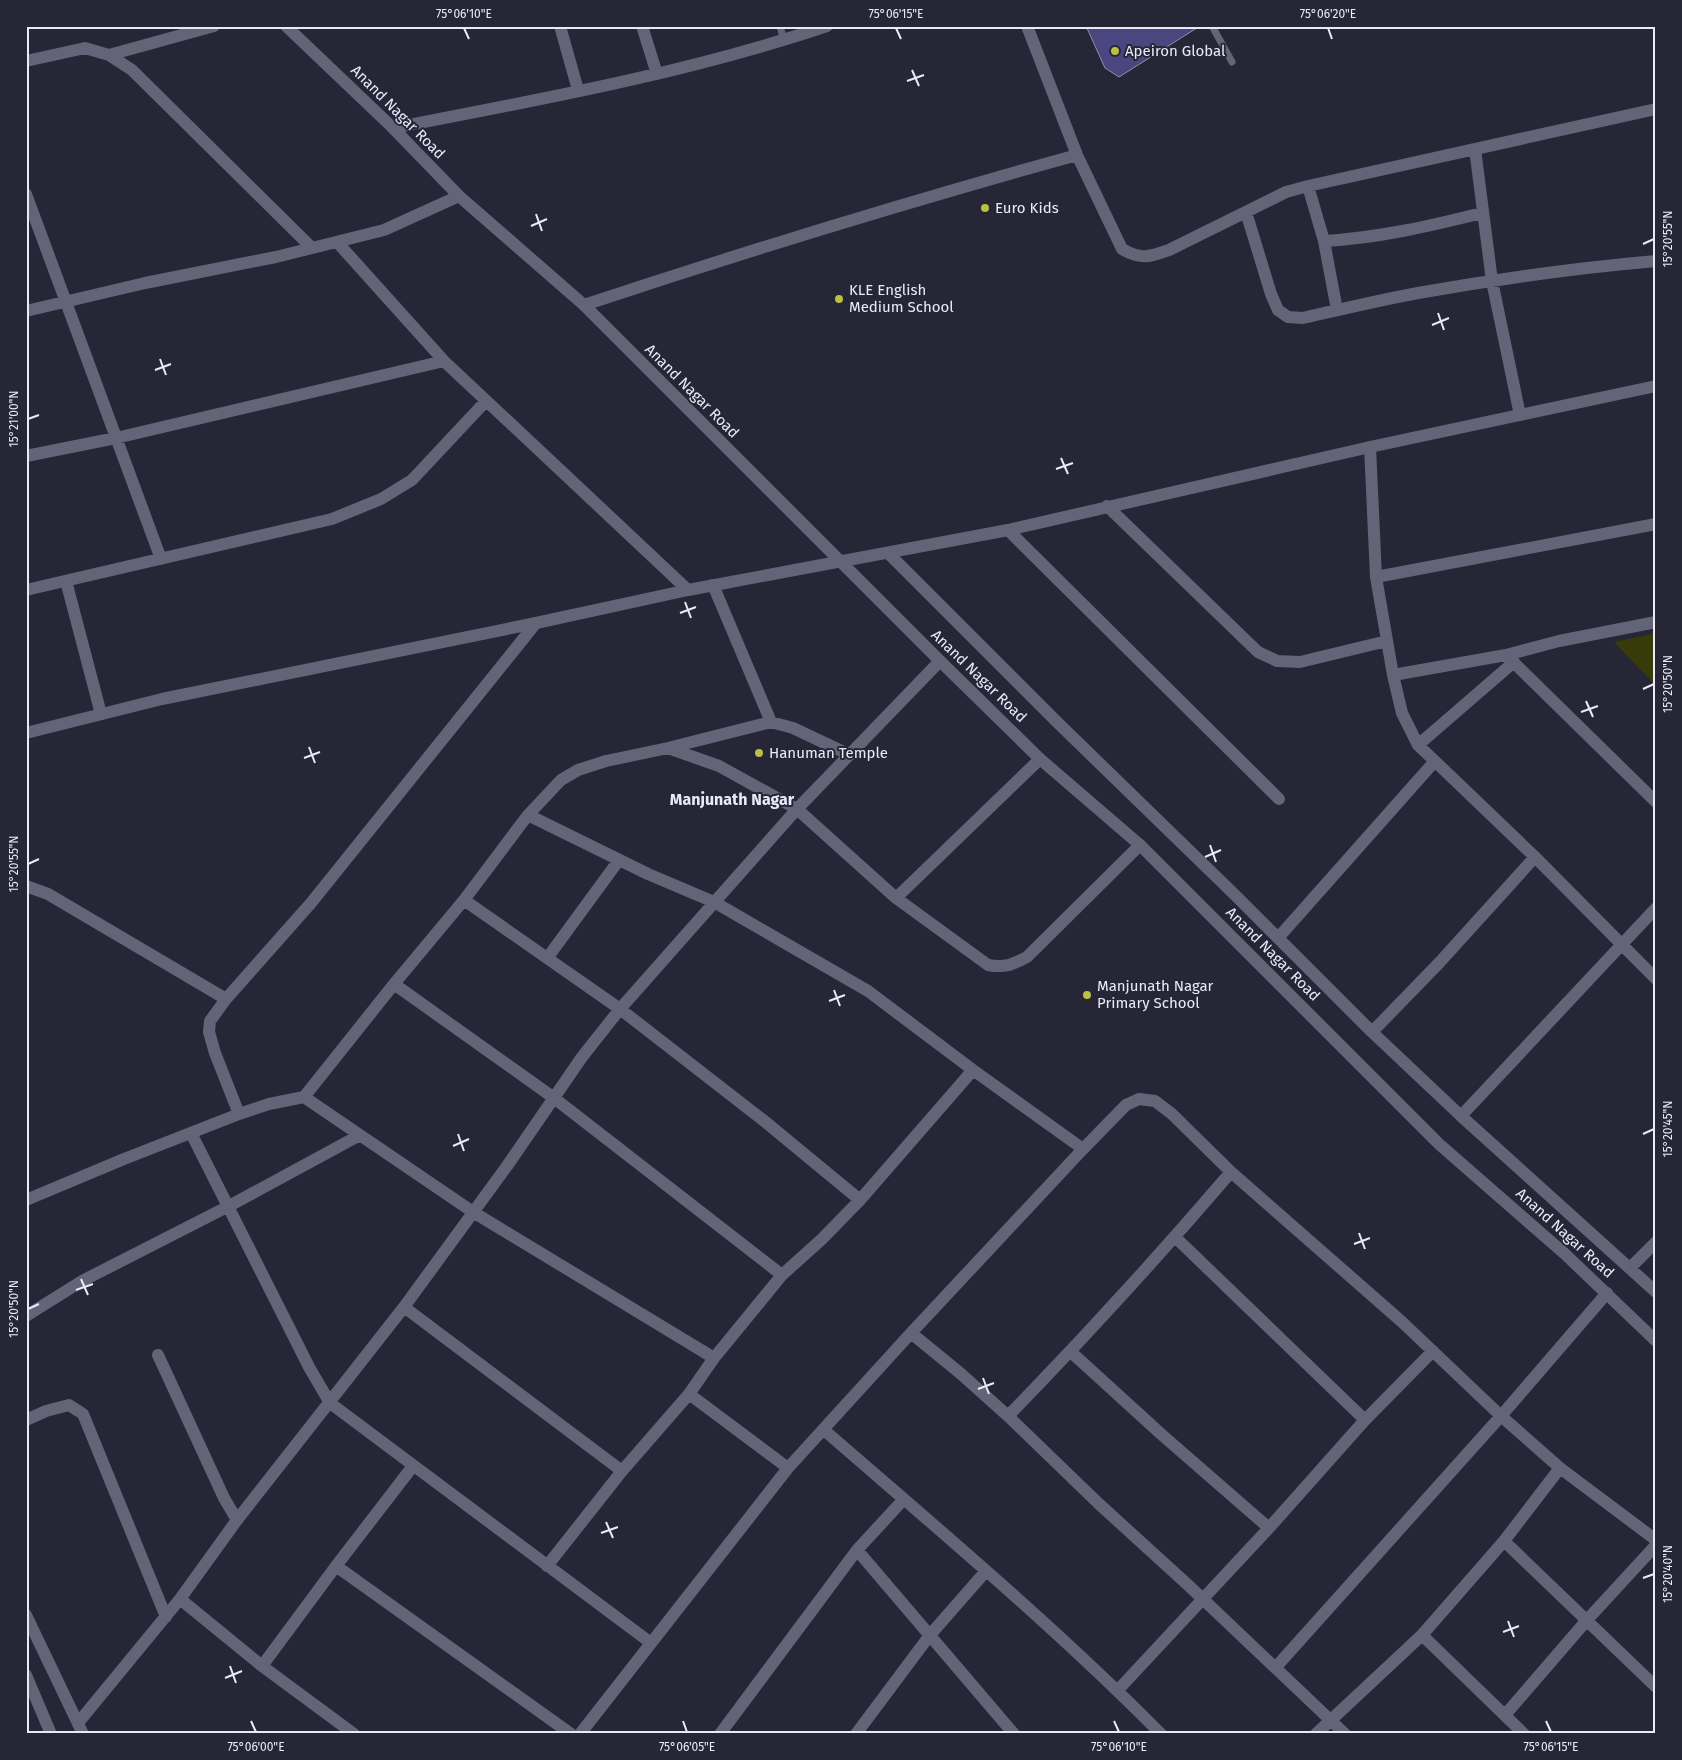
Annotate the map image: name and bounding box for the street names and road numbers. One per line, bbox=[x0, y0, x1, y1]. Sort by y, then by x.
street label: Anand Nagar Road bbox=[347, 61, 449, 163]
street label: Anand Nagar Road bbox=[641, 340, 743, 442]
street label: Anand Nagar Road bbox=[928, 626, 1030, 726]
street label: Anand Nagar Road bbox=[1222, 903, 1324, 1005]
street label: Anand Nagar Road bbox=[1512, 1184, 1618, 1282]

